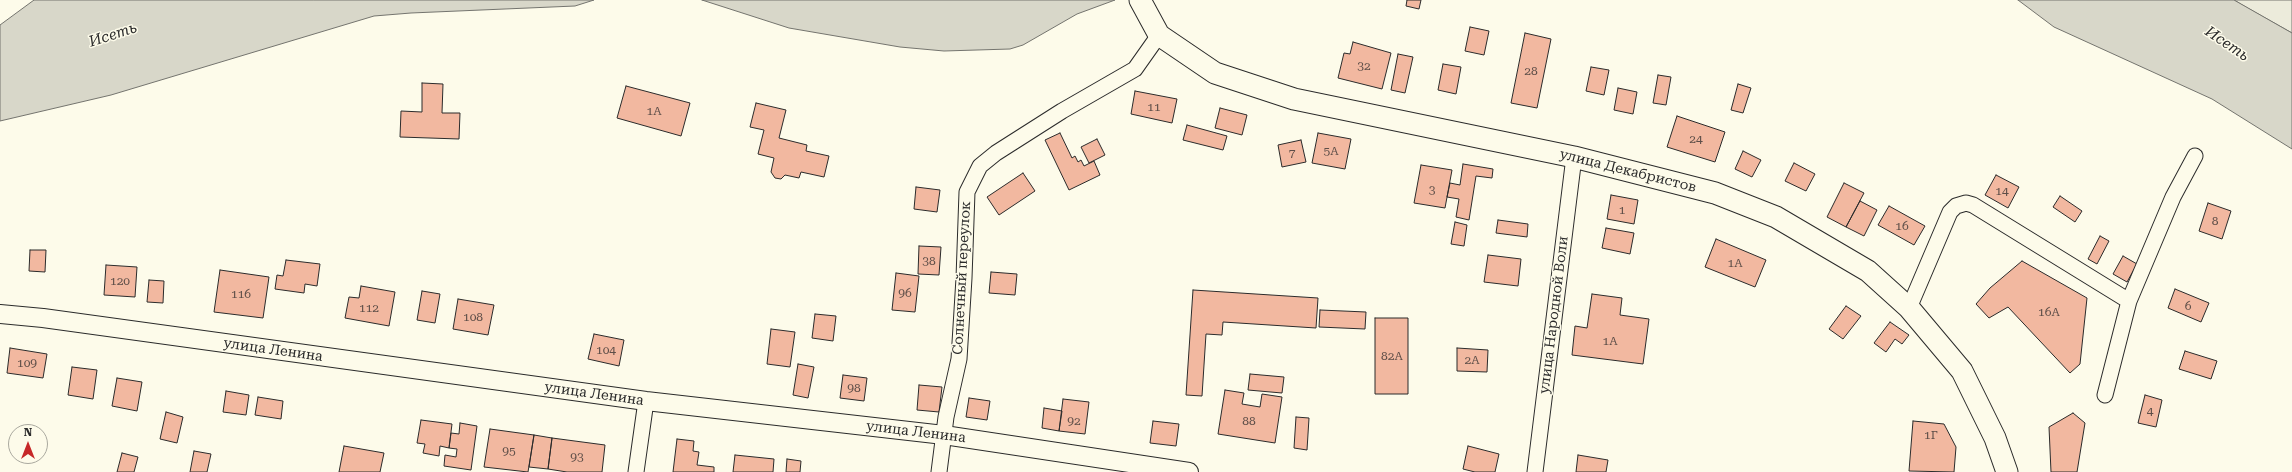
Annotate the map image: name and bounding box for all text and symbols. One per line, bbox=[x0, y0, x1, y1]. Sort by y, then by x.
water label: Исеть bbox=[87, 19, 139, 51]
water label: Исеть bbox=[2201, 23, 2253, 65]
house number: 32 bbox=[1357, 59, 1371, 73]
house number: 28 bbox=[1524, 64, 1538, 78]
house number: 11 bbox=[1147, 100, 1161, 114]
house number: 1А bbox=[646, 104, 662, 118]
house number: 24 bbox=[1689, 132, 1703, 146]
house number: 5А bbox=[1323, 144, 1339, 158]
house number: 7 bbox=[1289, 146, 1295, 160]
street label: улица Декабристов bbox=[1558, 146, 1698, 196]
house number: 3 bbox=[1429, 183, 1435, 197]
house number: 14 bbox=[1995, 184, 2009, 198]
street label: Солнечный переулок bbox=[950, 201, 974, 355]
house number: 1 bbox=[1619, 203, 1625, 217]
house number: 8 bbox=[2212, 214, 2218, 228]
house number: 16 bbox=[1895, 219, 1909, 233]
street label: улица Народной Воли bbox=[1536, 235, 1572, 395]
house number: 38 bbox=[922, 254, 936, 268]
house number: 1А bbox=[1727, 256, 1743, 270]
house number: 120 bbox=[110, 274, 130, 288]
house number: 96 bbox=[898, 286, 912, 300]
house number: 116 bbox=[231, 287, 251, 301]
house number: 6 bbox=[2185, 299, 2191, 313]
house number: 112 bbox=[359, 301, 379, 315]
house number: 16А bbox=[2038, 305, 2060, 319]
house number: 108 bbox=[463, 310, 483, 324]
house number: 1А bbox=[1602, 334, 1618, 348]
street label: улица Ленина bbox=[222, 335, 324, 365]
house number: 104 bbox=[596, 343, 616, 357]
house number: 82А bbox=[1381, 349, 1403, 363]
house number: 2А bbox=[1464, 353, 1480, 367]
house number: 109 bbox=[17, 356, 37, 370]
street label: улица Ленина bbox=[543, 379, 645, 409]
house number: 98 bbox=[847, 381, 861, 395]
house number: 4 bbox=[2147, 404, 2153, 418]
house number: 92 bbox=[1067, 414, 1081, 428]
house number: 88 bbox=[1242, 414, 1256, 428]
street label: улица Ленина bbox=[865, 418, 967, 446]
north arrow bbox=[8, 424, 48, 464]
text: N bbox=[24, 426, 32, 439]
house number: 1Г bbox=[1924, 428, 1938, 442]
house number: 95 bbox=[502, 444, 516, 458]
house number: 93 bbox=[570, 450, 584, 464]

